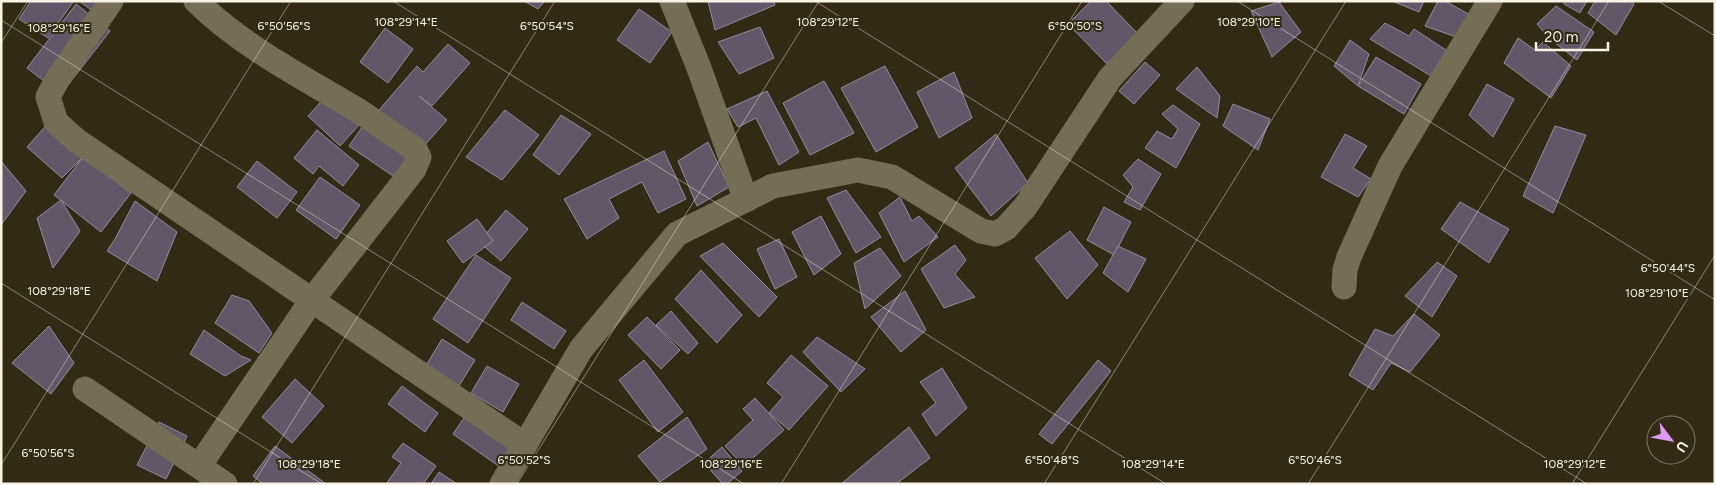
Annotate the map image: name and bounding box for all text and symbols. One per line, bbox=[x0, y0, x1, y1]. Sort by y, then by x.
text: 108°29'14"E bbox=[374, 15, 438, 29]
text: 108°29'12"E bbox=[797, 15, 859, 29]
text: 108°29'10"E bbox=[1217, 15, 1281, 29]
text: 6°50'56"S bbox=[257, 19, 311, 33]
text: 6°50'54"S bbox=[520, 19, 574, 33]
text: 6°50'50"S bbox=[1048, 19, 1102, 33]
scale bar bbox=[1536, 20, 1608, 52]
text: 108°29'16"E bbox=[27, 21, 91, 35]
text: 20 m bbox=[1544, 28, 1578, 46]
text: 6°50'44"S bbox=[1641, 261, 1695, 275]
text: 108°29'18"E bbox=[27, 284, 91, 298]
text: 108°29'10"E bbox=[1625, 286, 1689, 300]
north arrow bbox=[1646, 415, 1696, 465]
text: U bbox=[1672, 438, 1691, 455]
text: 6°50'56"S bbox=[21, 446, 75, 460]
text: 6°50'52"S bbox=[497, 453, 551, 467]
text: 6°50'48"S bbox=[1025, 453, 1079, 467]
text: 6°50'46"S bbox=[1288, 453, 1342, 467]
text: 108°29'18"E bbox=[277, 457, 341, 471]
text: 108°29'16"E bbox=[699, 457, 763, 471]
text: 108°29'14"E bbox=[1121, 457, 1185, 471]
text: 108°29'12"E bbox=[1544, 457, 1606, 471]

